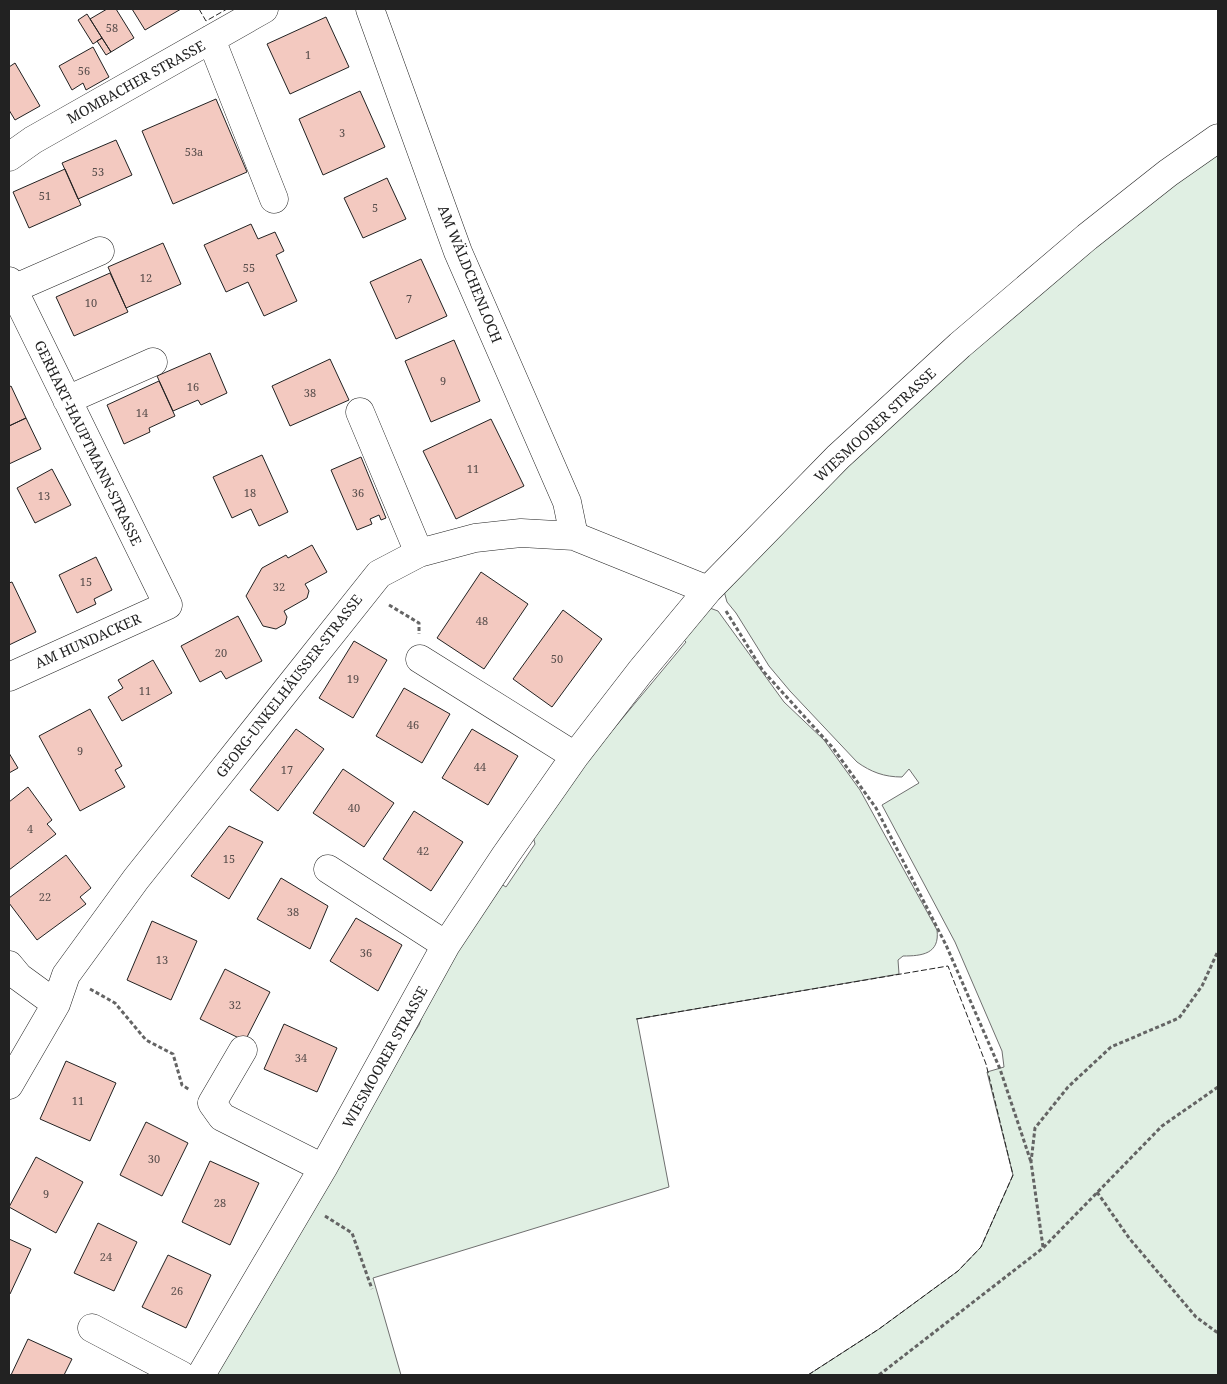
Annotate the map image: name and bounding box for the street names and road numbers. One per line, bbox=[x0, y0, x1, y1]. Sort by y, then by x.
street label: MOMBACHER STRASSE bbox=[63, 35, 209, 128]
street label: AM WÄLDCHENLOCH bbox=[434, 202, 507, 346]
street label: GERHART-HAUPTMANN-STRASSE bbox=[30, 337, 147, 549]
street label: WIESMOORER STRASSE bbox=[810, 363, 940, 486]
street label: GEORG-UNKELHÄUSSER-STRASSE bbox=[211, 590, 366, 781]
street label: AM HUNDACKER bbox=[32, 608, 145, 672]
street label: WIESMOORER STRASSE bbox=[338, 982, 432, 1131]

